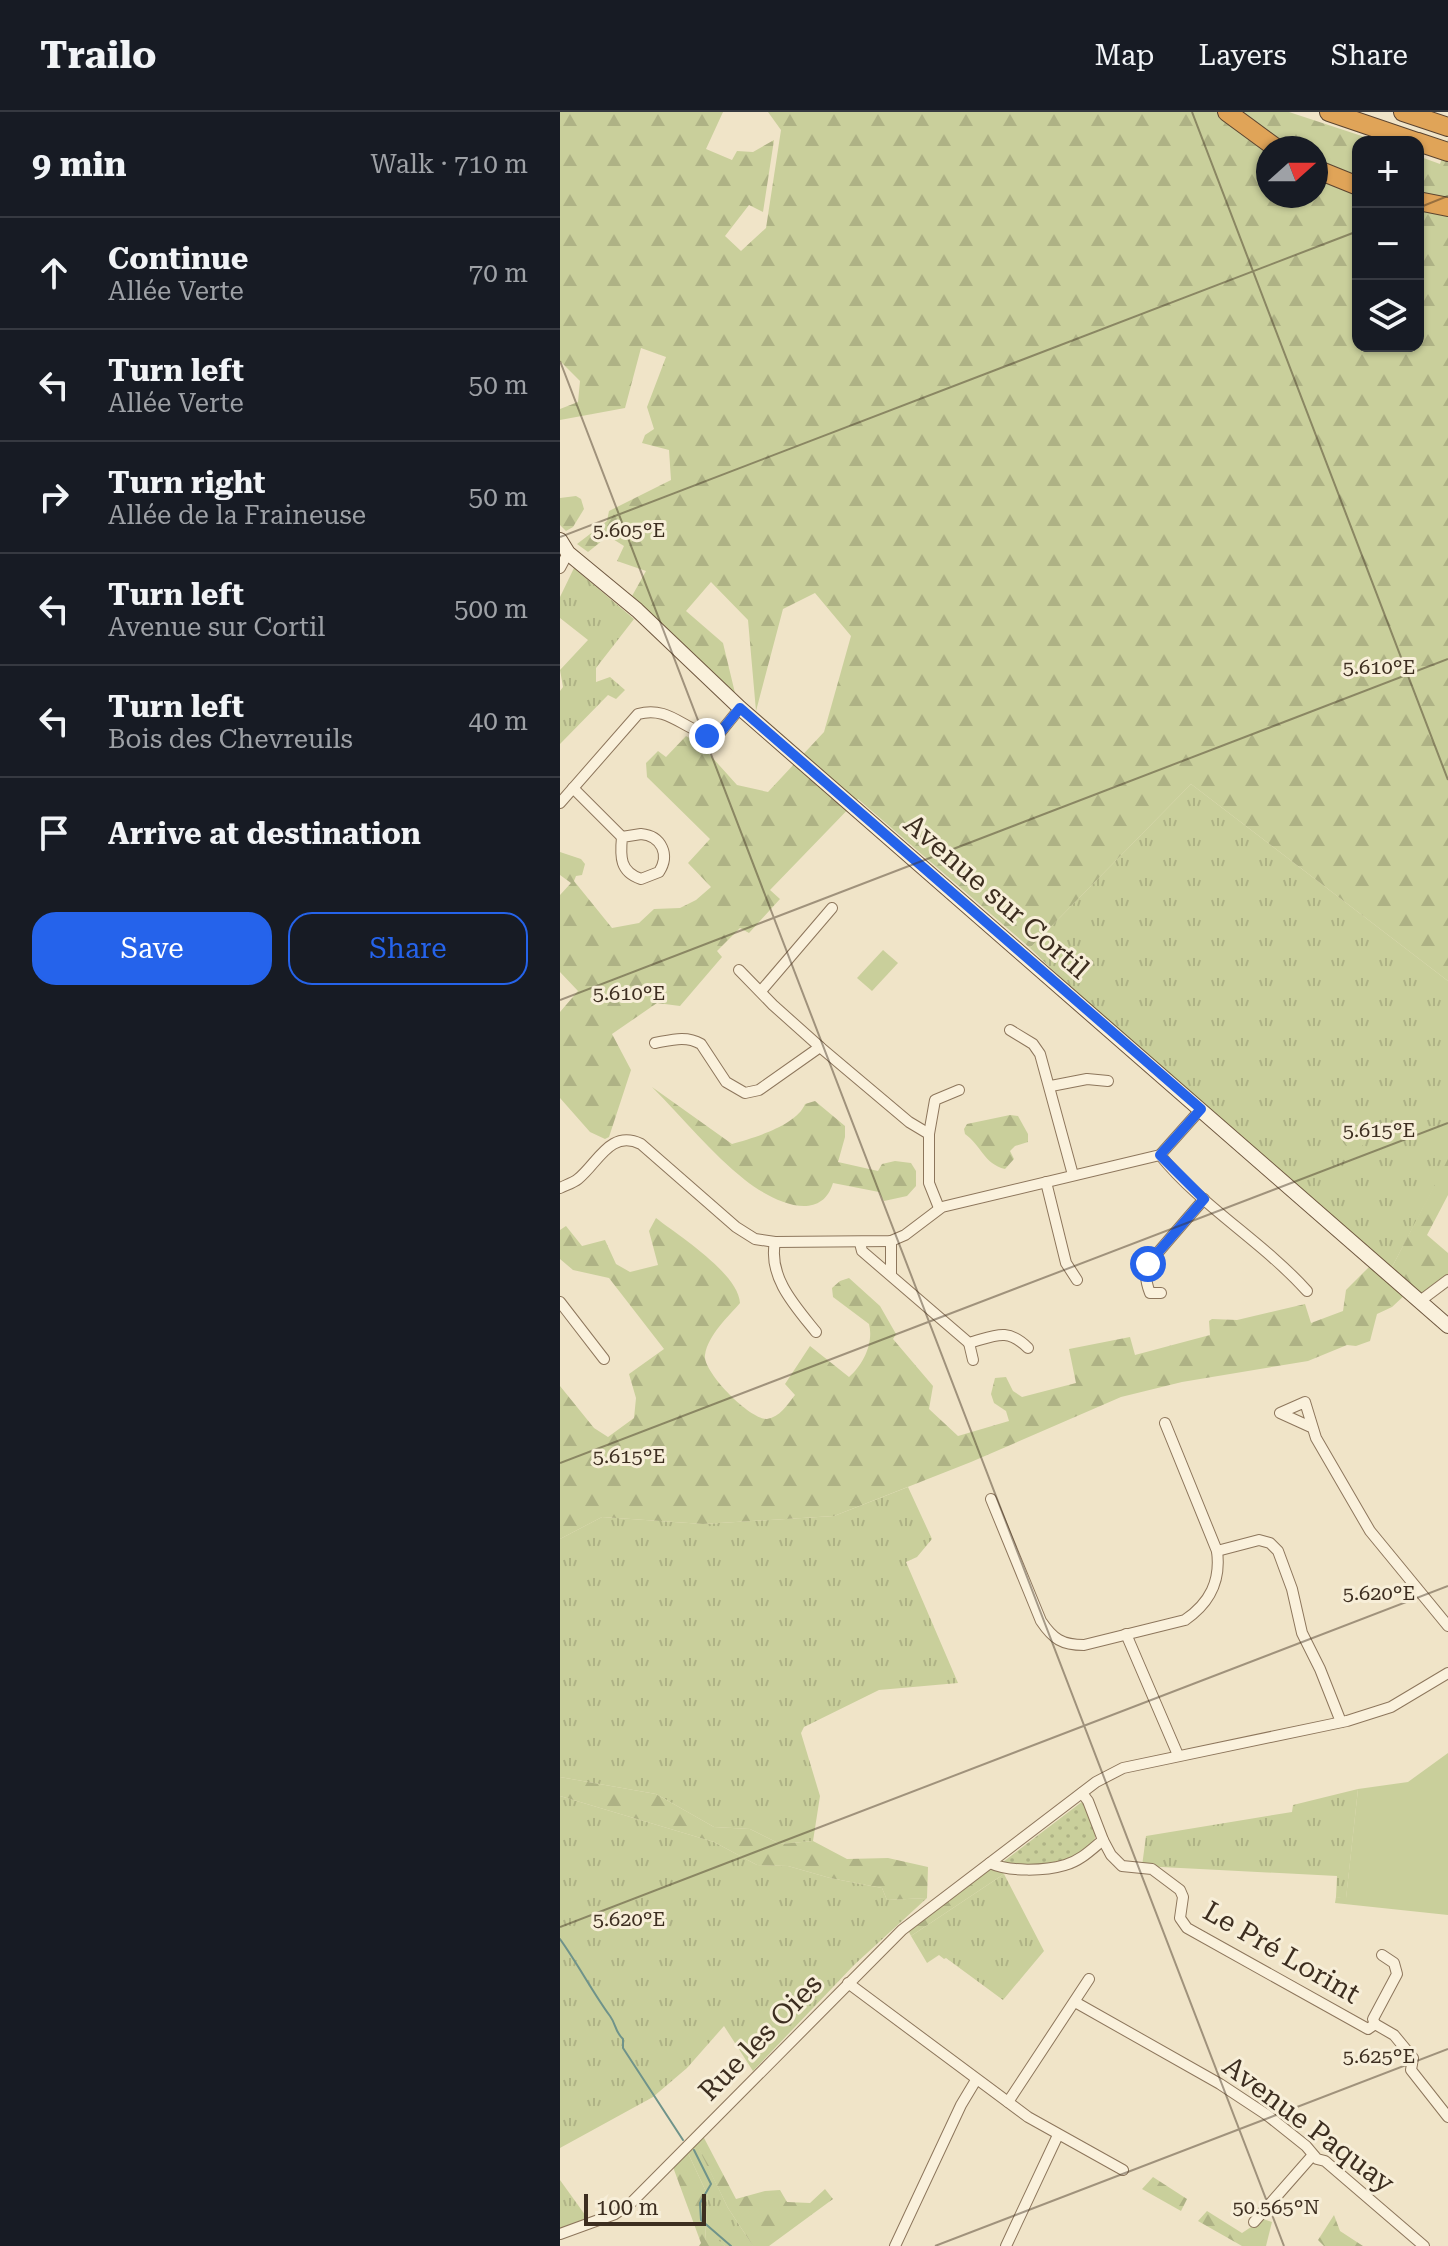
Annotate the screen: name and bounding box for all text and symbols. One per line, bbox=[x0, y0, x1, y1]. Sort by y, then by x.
text: Trailo bbox=[40, 33, 156, 77]
text: Map bbox=[1095, 39, 1154, 72]
text: Layers bbox=[1198, 39, 1287, 72]
text: Share bbox=[1331, 39, 1408, 72]
north arrow bbox=[1256, 136, 1328, 208]
map controls bbox=[1352, 136, 1424, 352]
button: + bbox=[1352, 136, 1424, 208]
text: 9 min bbox=[32, 144, 127, 184]
text: Walk · 710 m bbox=[370, 149, 528, 179]
button: − bbox=[1352, 208, 1424, 280]
text: Continue bbox=[108, 241, 248, 276]
icon: ahead bbox=[32, 251, 76, 295]
text: 70 m bbox=[469, 258, 528, 288]
text: Allée Verte bbox=[108, 276, 244, 306]
button: layers bbox=[1352, 280, 1424, 352]
text: Turn left bbox=[108, 353, 244, 388]
icon: left bbox=[32, 363, 76, 407]
text: 50 m bbox=[469, 370, 528, 400]
text: Allée Verte bbox=[108, 388, 244, 418]
text: Turn right bbox=[108, 465, 265, 500]
icon: right bbox=[32, 475, 76, 519]
text: 50 m bbox=[469, 482, 528, 512]
text: Allée de la Fraineuse bbox=[108, 500, 366, 530]
text: 5.605°E bbox=[593, 518, 665, 542]
text: Turn left bbox=[108, 577, 244, 612]
icon: left bbox=[32, 587, 76, 631]
text: 500 m bbox=[454, 594, 528, 624]
text: Avenue sur Cortil bbox=[108, 612, 325, 642]
text: 5.610°E bbox=[1343, 655, 1415, 679]
text: Turn left bbox=[108, 689, 244, 724]
icon: left bbox=[32, 699, 76, 743]
text: 40 m bbox=[469, 706, 528, 736]
route end bbox=[689, 718, 725, 754]
text: Bois des Chevreuils bbox=[108, 724, 353, 754]
street label: Avenue sur Cortil bbox=[898, 807, 1096, 986]
icon: arrive bbox=[32, 811, 76, 855]
text: Arrive at destination bbox=[108, 816, 421, 851]
button: Save bbox=[32, 912, 272, 985]
button: Share bbox=[288, 912, 528, 985]
text: 5.610°E bbox=[593, 981, 665, 1005]
text: 5.615°E bbox=[1343, 1118, 1415, 1142]
route start bbox=[1130, 1246, 1166, 1282]
text: 5.615°E bbox=[593, 1444, 665, 1468]
text: 5.620°E bbox=[1343, 1581, 1415, 1605]
street label: Le Pré Lorint bbox=[1198, 1894, 1366, 2011]
text: 5.620°E bbox=[593, 1907, 665, 1931]
street label: Rue les Oies bbox=[692, 1967, 829, 2107]
text: 5.625°E bbox=[1343, 2044, 1415, 2068]
street label: Avenue Paquay bbox=[1217, 2049, 1401, 2200]
scale bar bbox=[584, 2190, 706, 2226]
text: 100 m bbox=[596, 2195, 659, 2220]
text: 50.565°N bbox=[1233, 2195, 1319, 2219]

